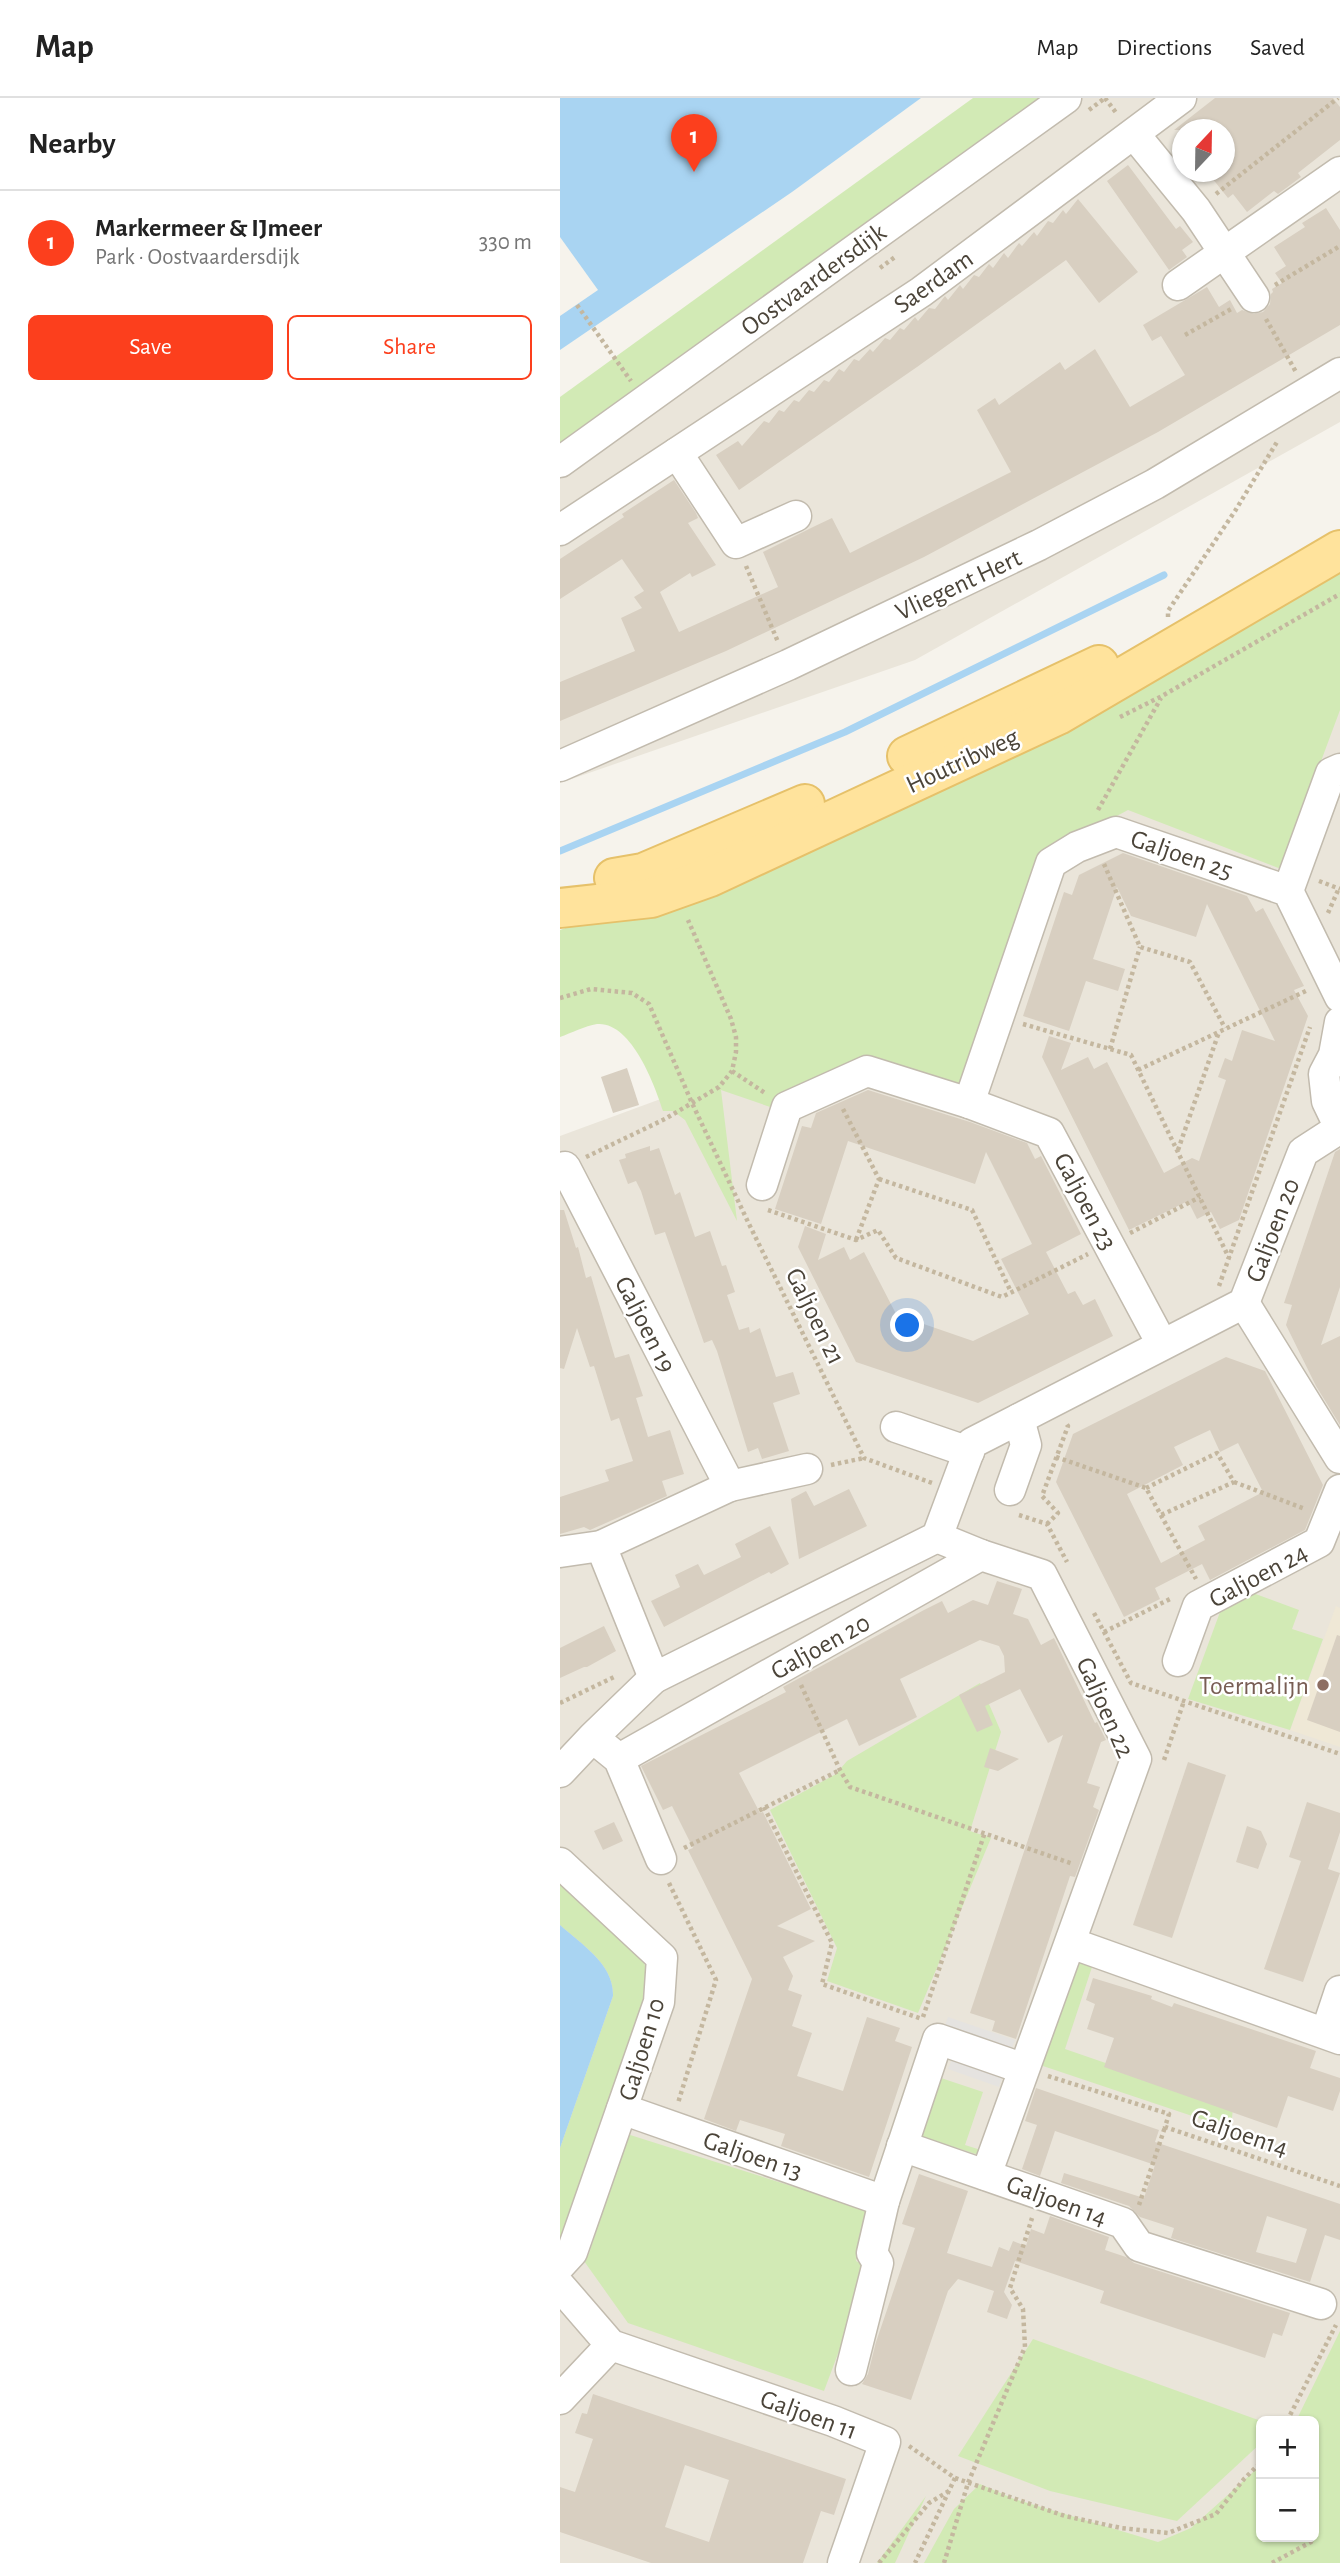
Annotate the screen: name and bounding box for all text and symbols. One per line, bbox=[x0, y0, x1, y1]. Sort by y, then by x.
text: Map bbox=[35, 31, 94, 64]
text: Map bbox=[1036, 36, 1078, 60]
text: Directions bbox=[1116, 36, 1212, 60]
text: Saved bbox=[1250, 36, 1305, 60]
pin: 1 bbox=[671, 114, 717, 172]
north arrow bbox=[1172, 119, 1235, 182]
text: Nearby bbox=[28, 129, 116, 159]
text: Markermeer & IJmeer bbox=[95, 215, 322, 241]
street label: Oostvaardersdijk bbox=[736, 219, 891, 341]
text: 1 bbox=[47, 231, 55, 254]
text: 330 m bbox=[479, 231, 532, 254]
street label: Saerdam bbox=[889, 245, 978, 318]
text: Park · Oostvaardersdijk bbox=[95, 246, 300, 269]
button: Save bbox=[28, 315, 273, 380]
button: Share bbox=[287, 315, 532, 380]
street label: Vliegent Hert bbox=[892, 545, 1025, 625]
street label: Houtribweg bbox=[902, 723, 1023, 798]
street label: Galjoen 25 bbox=[1127, 825, 1236, 884]
street label: Galjoen 23 bbox=[1049, 1149, 1121, 1254]
street label: Galjoen 20 bbox=[1241, 1175, 1305, 1286]
street label: Galjoen 21 bbox=[781, 1264, 850, 1369]
street label: Galjoen 19 bbox=[610, 1272, 680, 1377]
your location bbox=[890, 1308, 924, 1342]
street label: Galjoen 24 bbox=[1205, 1539, 1312, 1613]
street label: Galjoen 20 bbox=[767, 1609, 874, 1685]
street label: Galjoen 22 bbox=[1071, 1653, 1139, 1762]
place label: Toermalijn bbox=[1199, 1673, 1309, 1699]
marker: Toermalijn bbox=[1315, 1677, 1331, 1693]
street label: Galjoen 10 bbox=[614, 1995, 670, 2104]
street label: Galjoen14 bbox=[1188, 2104, 1291, 2162]
street label: Galjoen 13 bbox=[700, 2127, 805, 2185]
street label: Galjoen 14 bbox=[1003, 2171, 1110, 2231]
street label: Galjoen 11 bbox=[757, 2385, 861, 2444]
map controls bbox=[1256, 2416, 1319, 2542]
button: + bbox=[1256, 2416, 1319, 2479]
button: − bbox=[1256, 2479, 1319, 2542]

